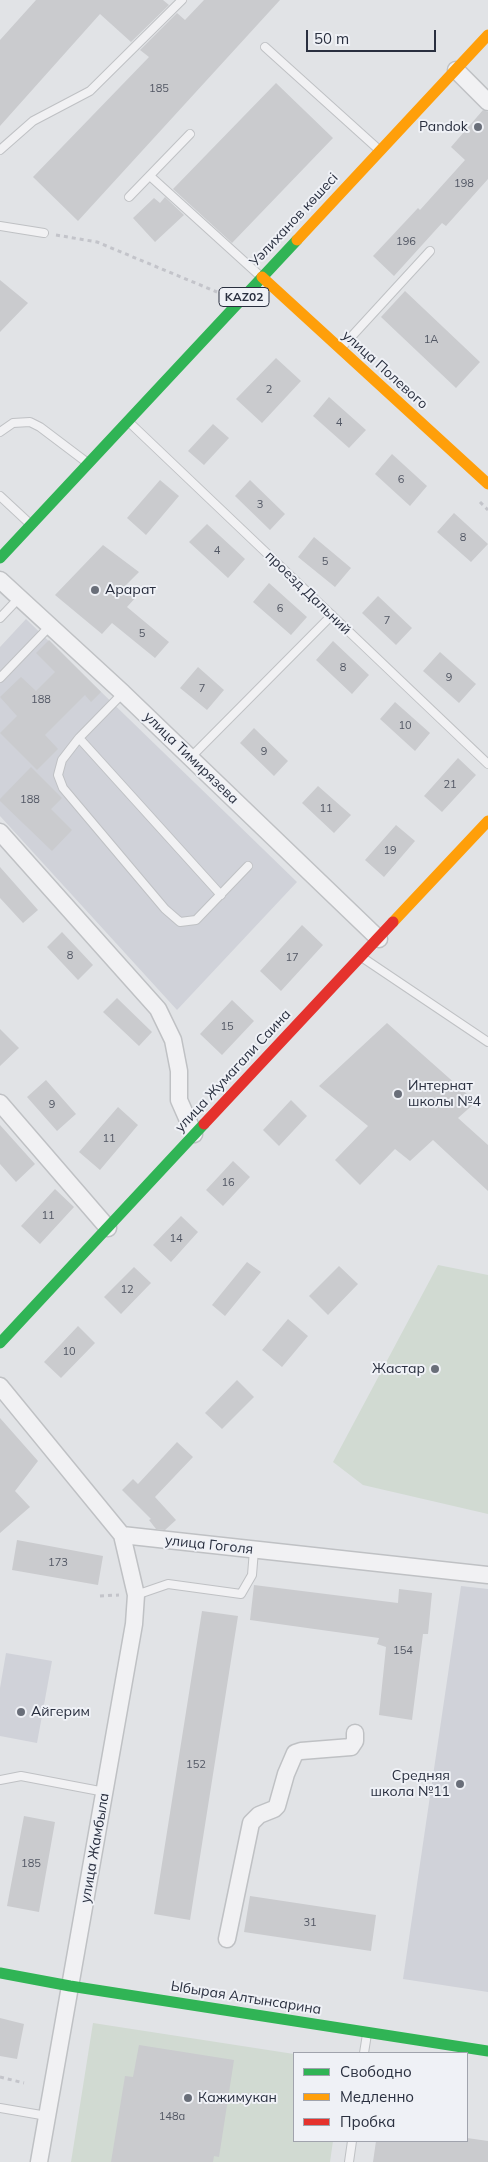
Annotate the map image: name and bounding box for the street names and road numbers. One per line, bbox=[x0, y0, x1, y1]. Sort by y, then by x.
street label: Уәлиханов көшесі bbox=[246, 170, 342, 270]
road number: KАZ02 bbox=[219, 288, 269, 306]
street label: улица Полевого bbox=[339, 327, 431, 413]
street label: проезд Дальний bbox=[262, 548, 354, 638]
street label: улица Тимирязева bbox=[140, 708, 242, 808]
street label: улица Жумагали Саина bbox=[172, 1006, 294, 1136]
street label: улица Гоголя bbox=[164, 1532, 254, 1558]
street label: улица Жамбыла bbox=[77, 1792, 113, 1904]
street label: Ыбырая Алтынсарина bbox=[169, 1978, 323, 2018]

